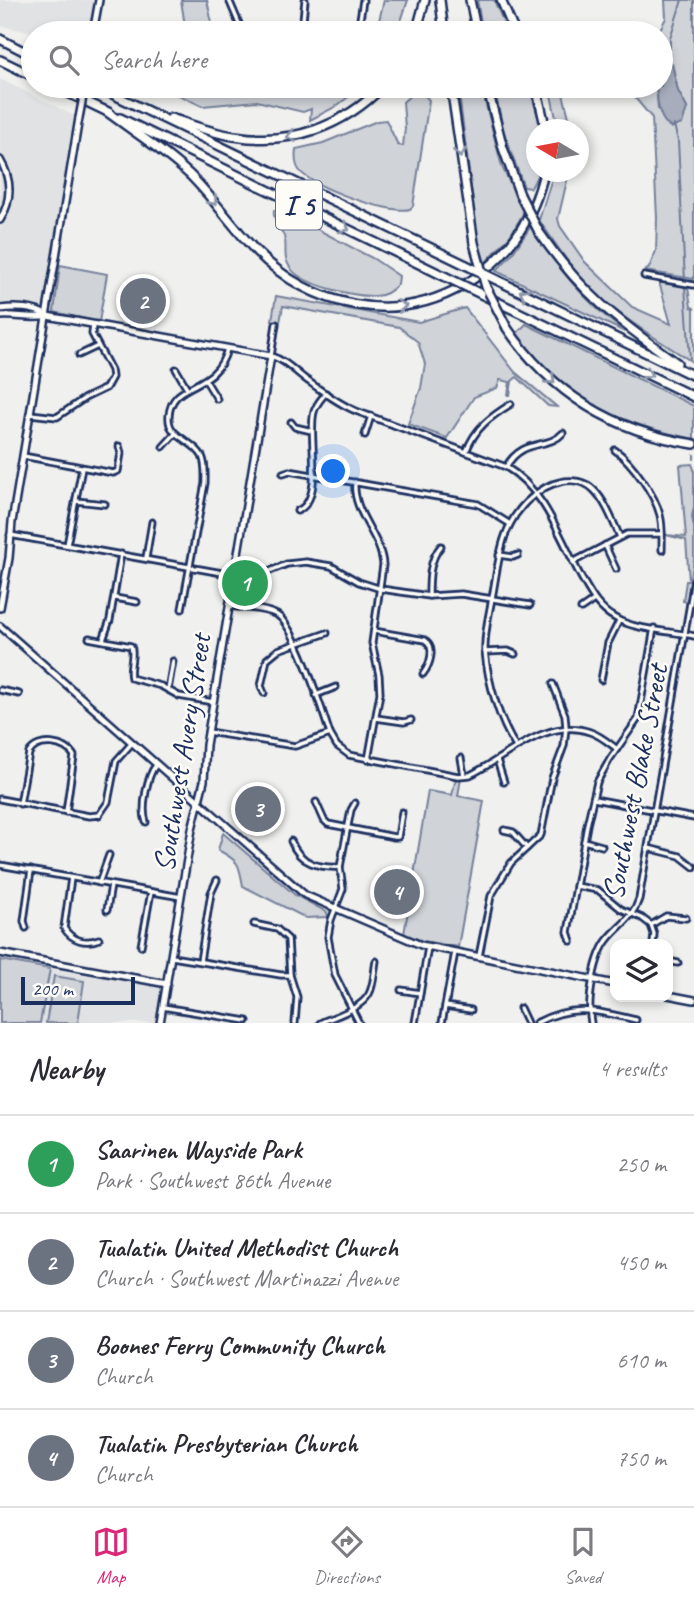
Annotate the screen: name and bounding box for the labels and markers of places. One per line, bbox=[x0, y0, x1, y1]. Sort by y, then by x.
pin: 2 bbox=[120, 275, 166, 327]
pin: 1 bbox=[222, 557, 268, 609]
pin: 3 bbox=[235, 783, 281, 835]
pin: 4 bbox=[374, 866, 420, 918]

